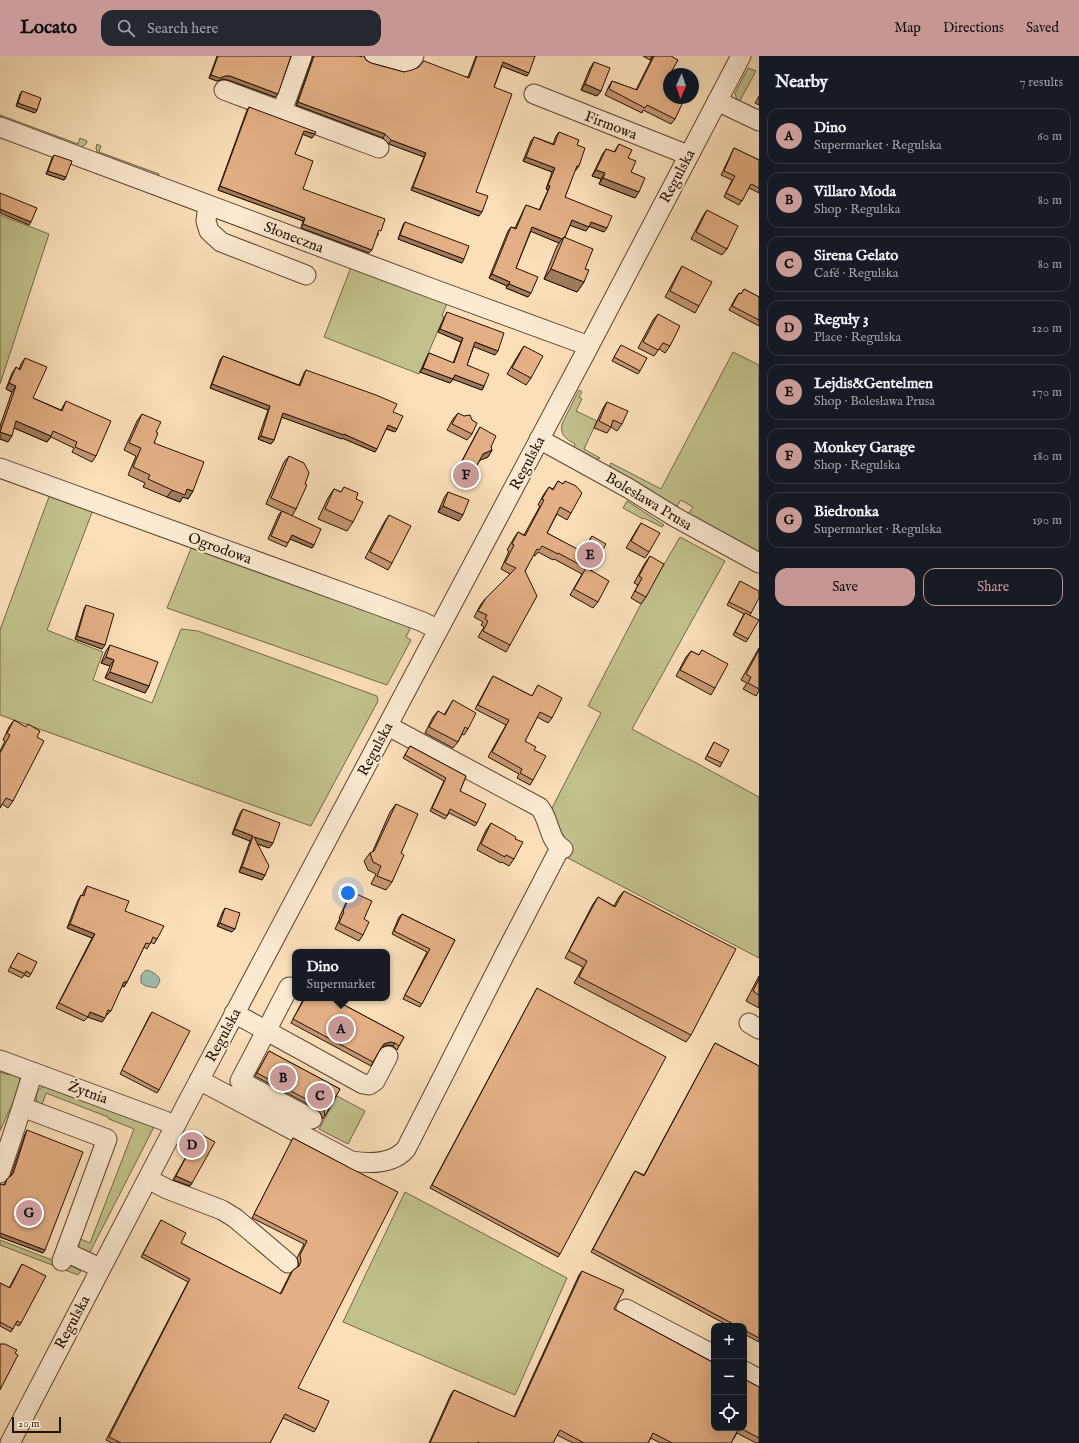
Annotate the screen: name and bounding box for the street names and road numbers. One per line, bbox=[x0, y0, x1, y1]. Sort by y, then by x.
street label: Firmowa bbox=[582, 107, 640, 144]
street label: Regulska bbox=[655, 146, 700, 206]
street label: Słoneczna bbox=[261, 217, 327, 258]
street label: Regulska bbox=[505, 433, 550, 493]
street label: Bolesława Prusa bbox=[602, 468, 696, 535]
street label: Ogrodowa bbox=[185, 528, 255, 569]
street label: Regulska bbox=[353, 719, 398, 779]
street label: Regulska bbox=[201, 1005, 246, 1065]
street label: Żytnia bbox=[65, 1076, 111, 1109]
street label: Regulska bbox=[50, 1292, 95, 1352]

